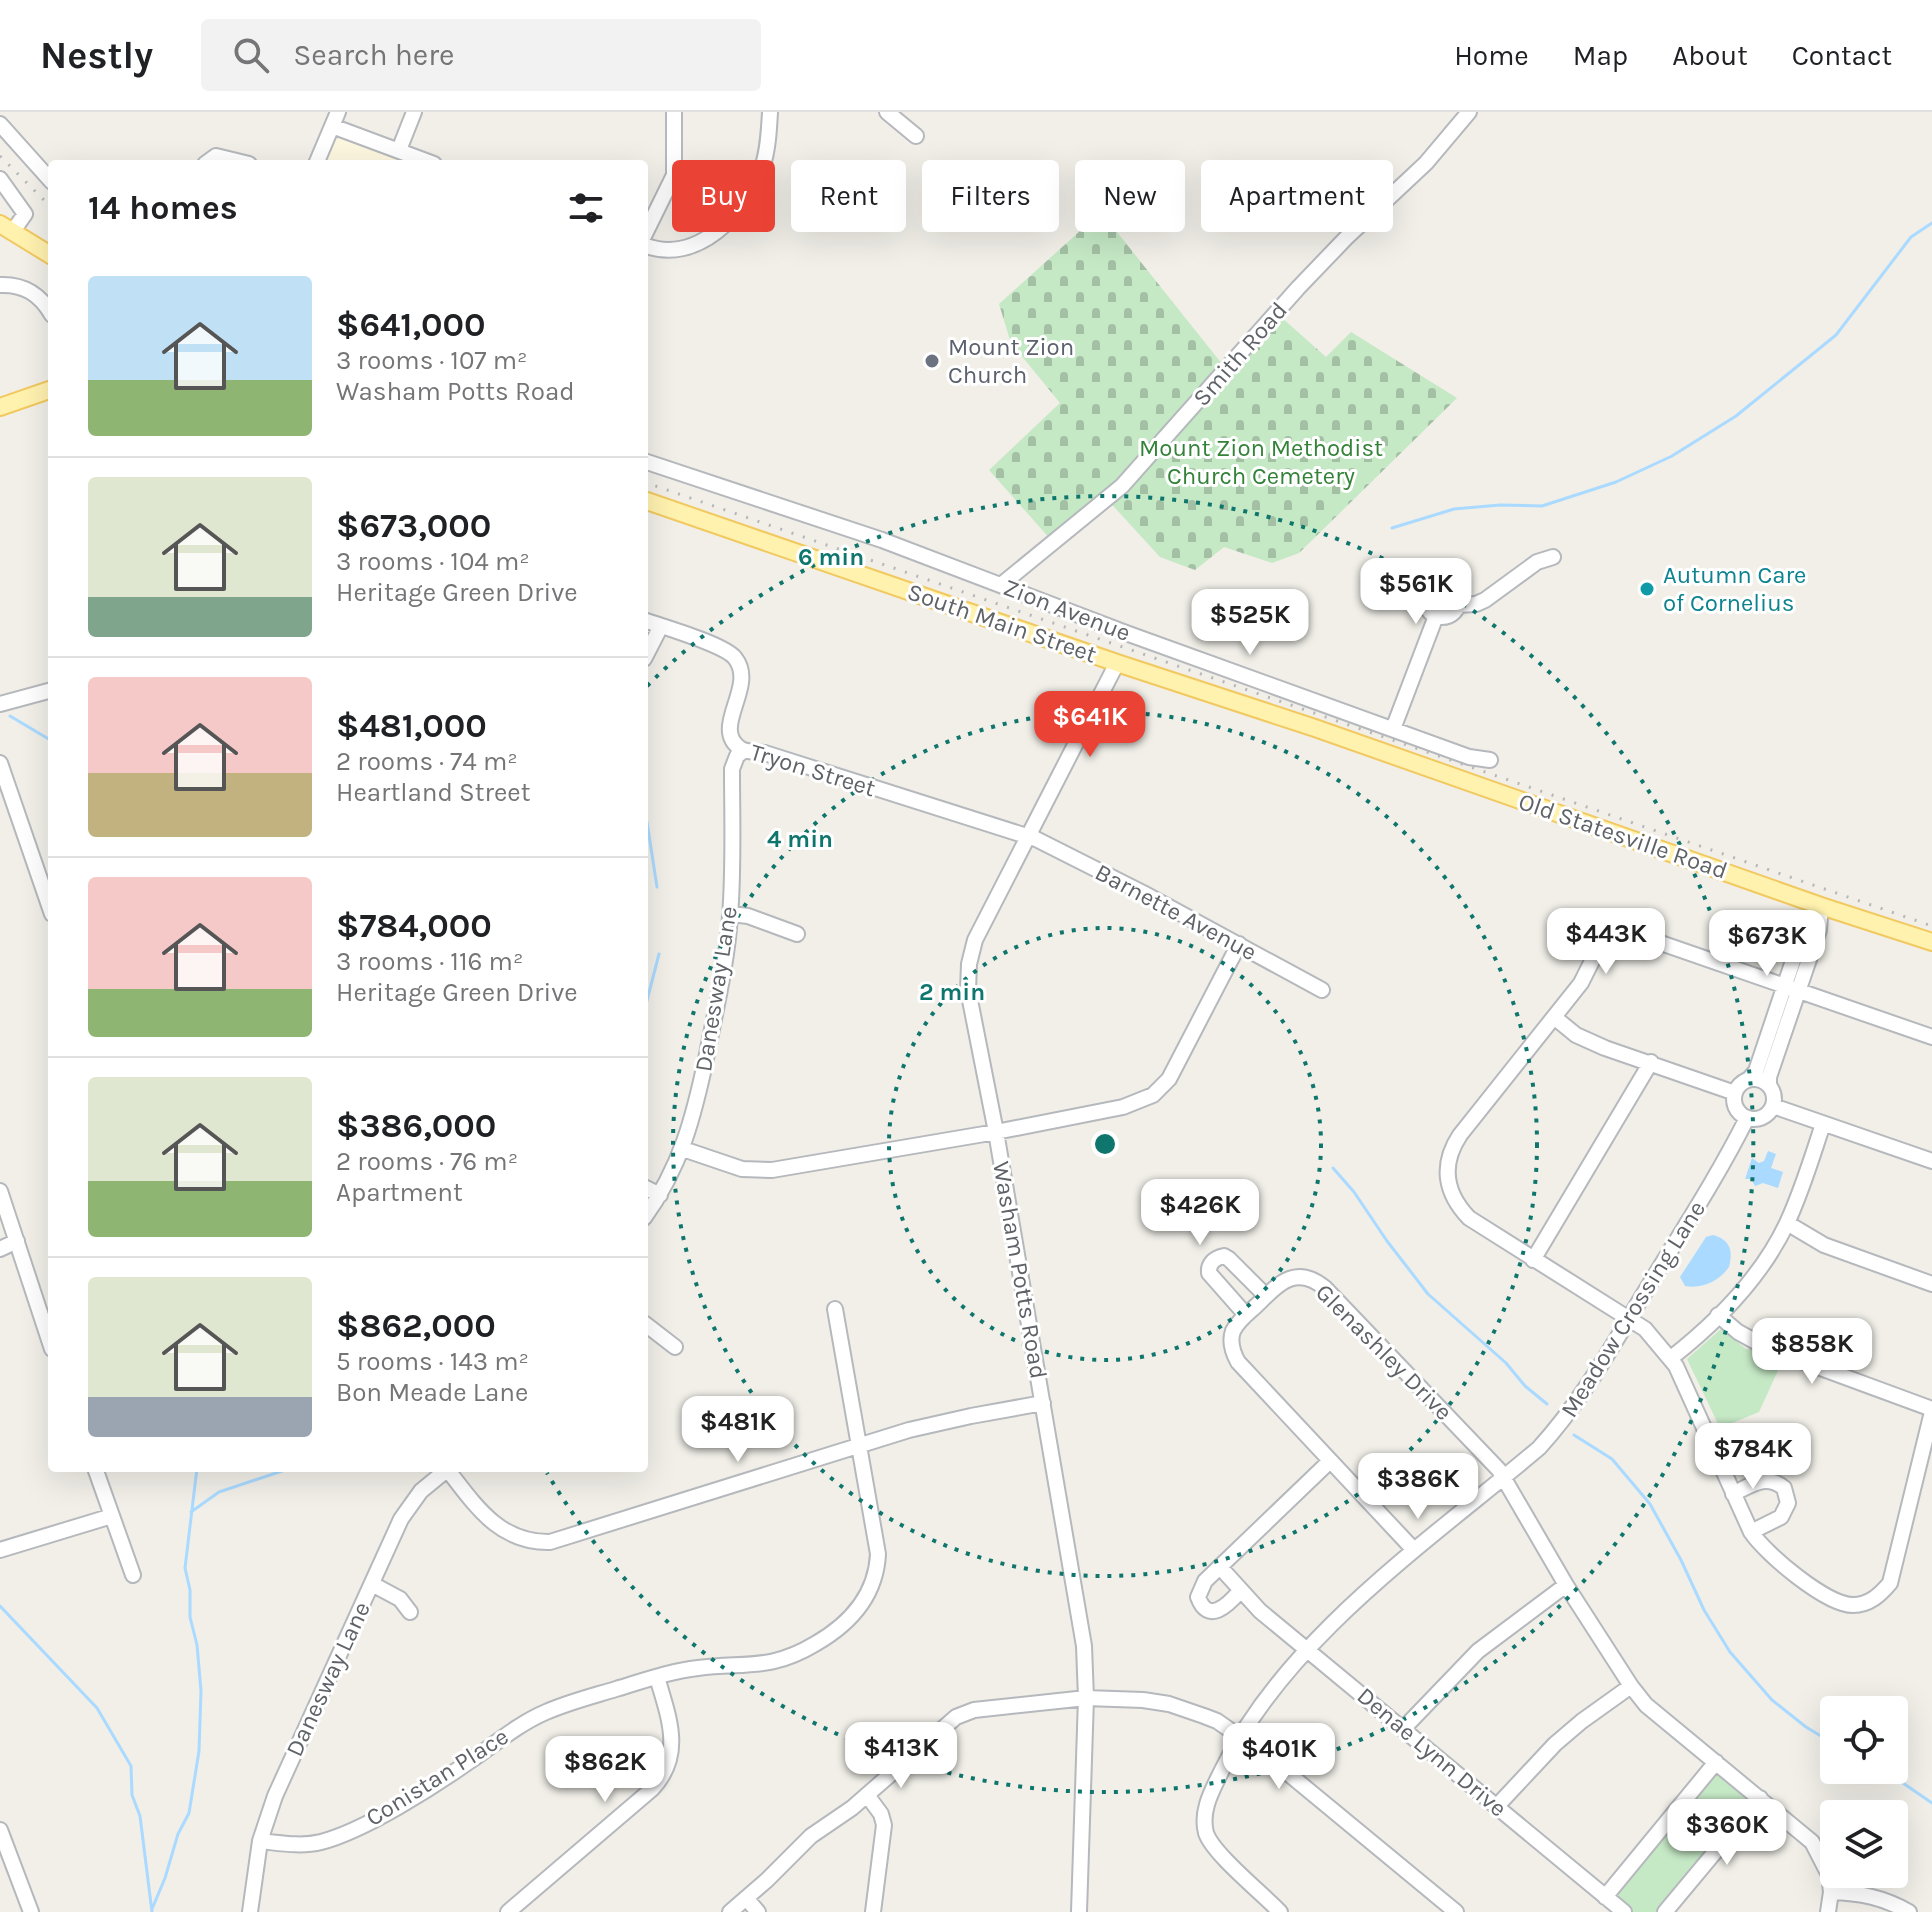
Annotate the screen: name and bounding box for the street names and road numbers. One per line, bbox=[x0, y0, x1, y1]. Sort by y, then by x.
street label: Smith Road bbox=[1187, 296, 1293, 412]
street label: Zion Avenue bbox=[1000, 573, 1134, 647]
street label: South Main Street bbox=[904, 578, 1100, 668]
street label: Tryon Street bbox=[747, 738, 879, 802]
street label: Old Statesville Road bbox=[1515, 787, 1731, 885]
street label: Barnette Avenue bbox=[1091, 858, 1261, 966]
street label: Danesway Lane bbox=[689, 904, 743, 1074]
street label: Washam Potts Road bbox=[987, 1159, 1053, 1381]
street label: Meadow Crossing Lane bbox=[1555, 1196, 1711, 1422]
street label: Glenashley Drive bbox=[1310, 1278, 1458, 1426]
street label: Danesway Lane bbox=[280, 1597, 376, 1761]
street label: Denae Lynn Drive bbox=[1352, 1681, 1512, 1823]
street label: Conistan Place bbox=[361, 1722, 513, 1832]

